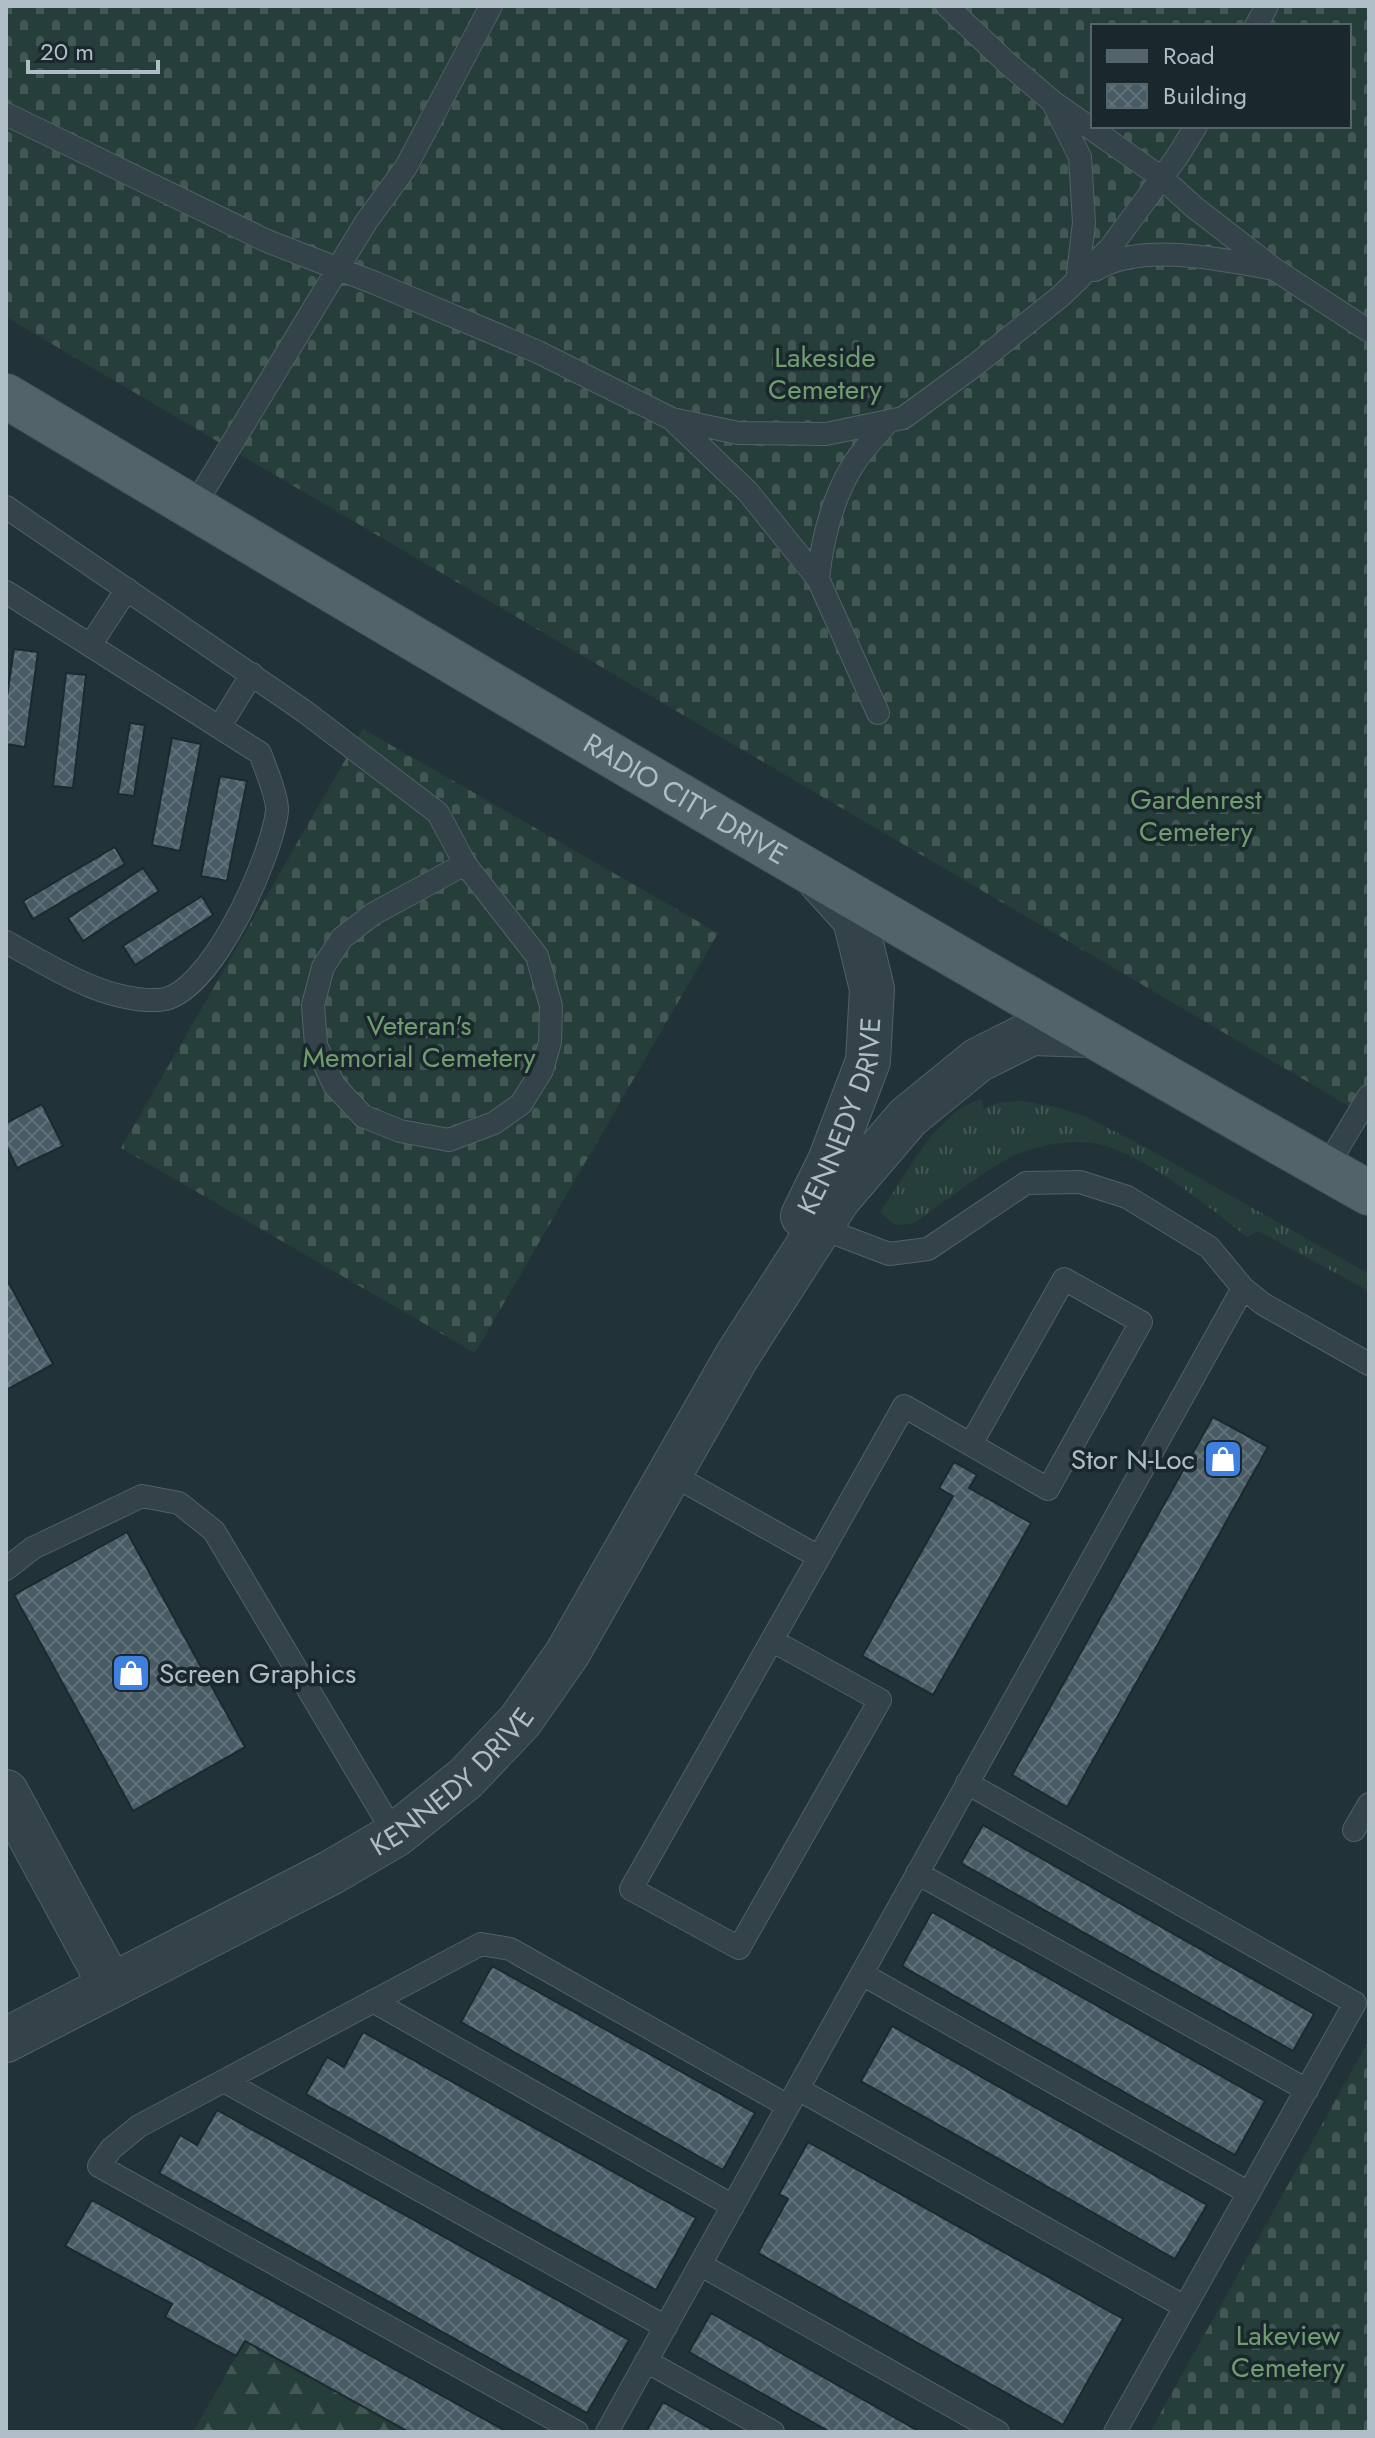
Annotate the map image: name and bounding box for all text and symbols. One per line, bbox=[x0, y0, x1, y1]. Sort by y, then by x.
scale bar bbox=[28, 24, 158, 74]
legend bbox=[1091, 24, 1351, 128]
text: 20 m bbox=[40, 34, 94, 69]
text: Road bbox=[1163, 38, 1215, 73]
text: Building bbox=[1163, 78, 1247, 113]
park label: Lakeside Cemetery bbox=[768, 337, 883, 410]
street label: RADIO CITY DRIVE bbox=[576, 723, 795, 875]
park label: Gardenrest Cemetery bbox=[1130, 779, 1262, 852]
park label: Veteran's Memorial Cemetery bbox=[302, 1005, 536, 1078]
street label: KENNEDY DRIVE bbox=[787, 1016, 891, 1222]
shop icon: Stor N-Loc bbox=[1202, 1438, 1244, 1480]
place label: Stor N-Loc bbox=[1071, 1439, 1195, 1480]
shop icon: Screen Graphics bbox=[110, 1652, 152, 1694]
place label: Screen Graphics bbox=[159, 1653, 356, 1694]
street label: KENNEDY DRIVE bbox=[363, 1699, 544, 1866]
park label: Lakeview Cemetery bbox=[1231, 2315, 1346, 2388]

